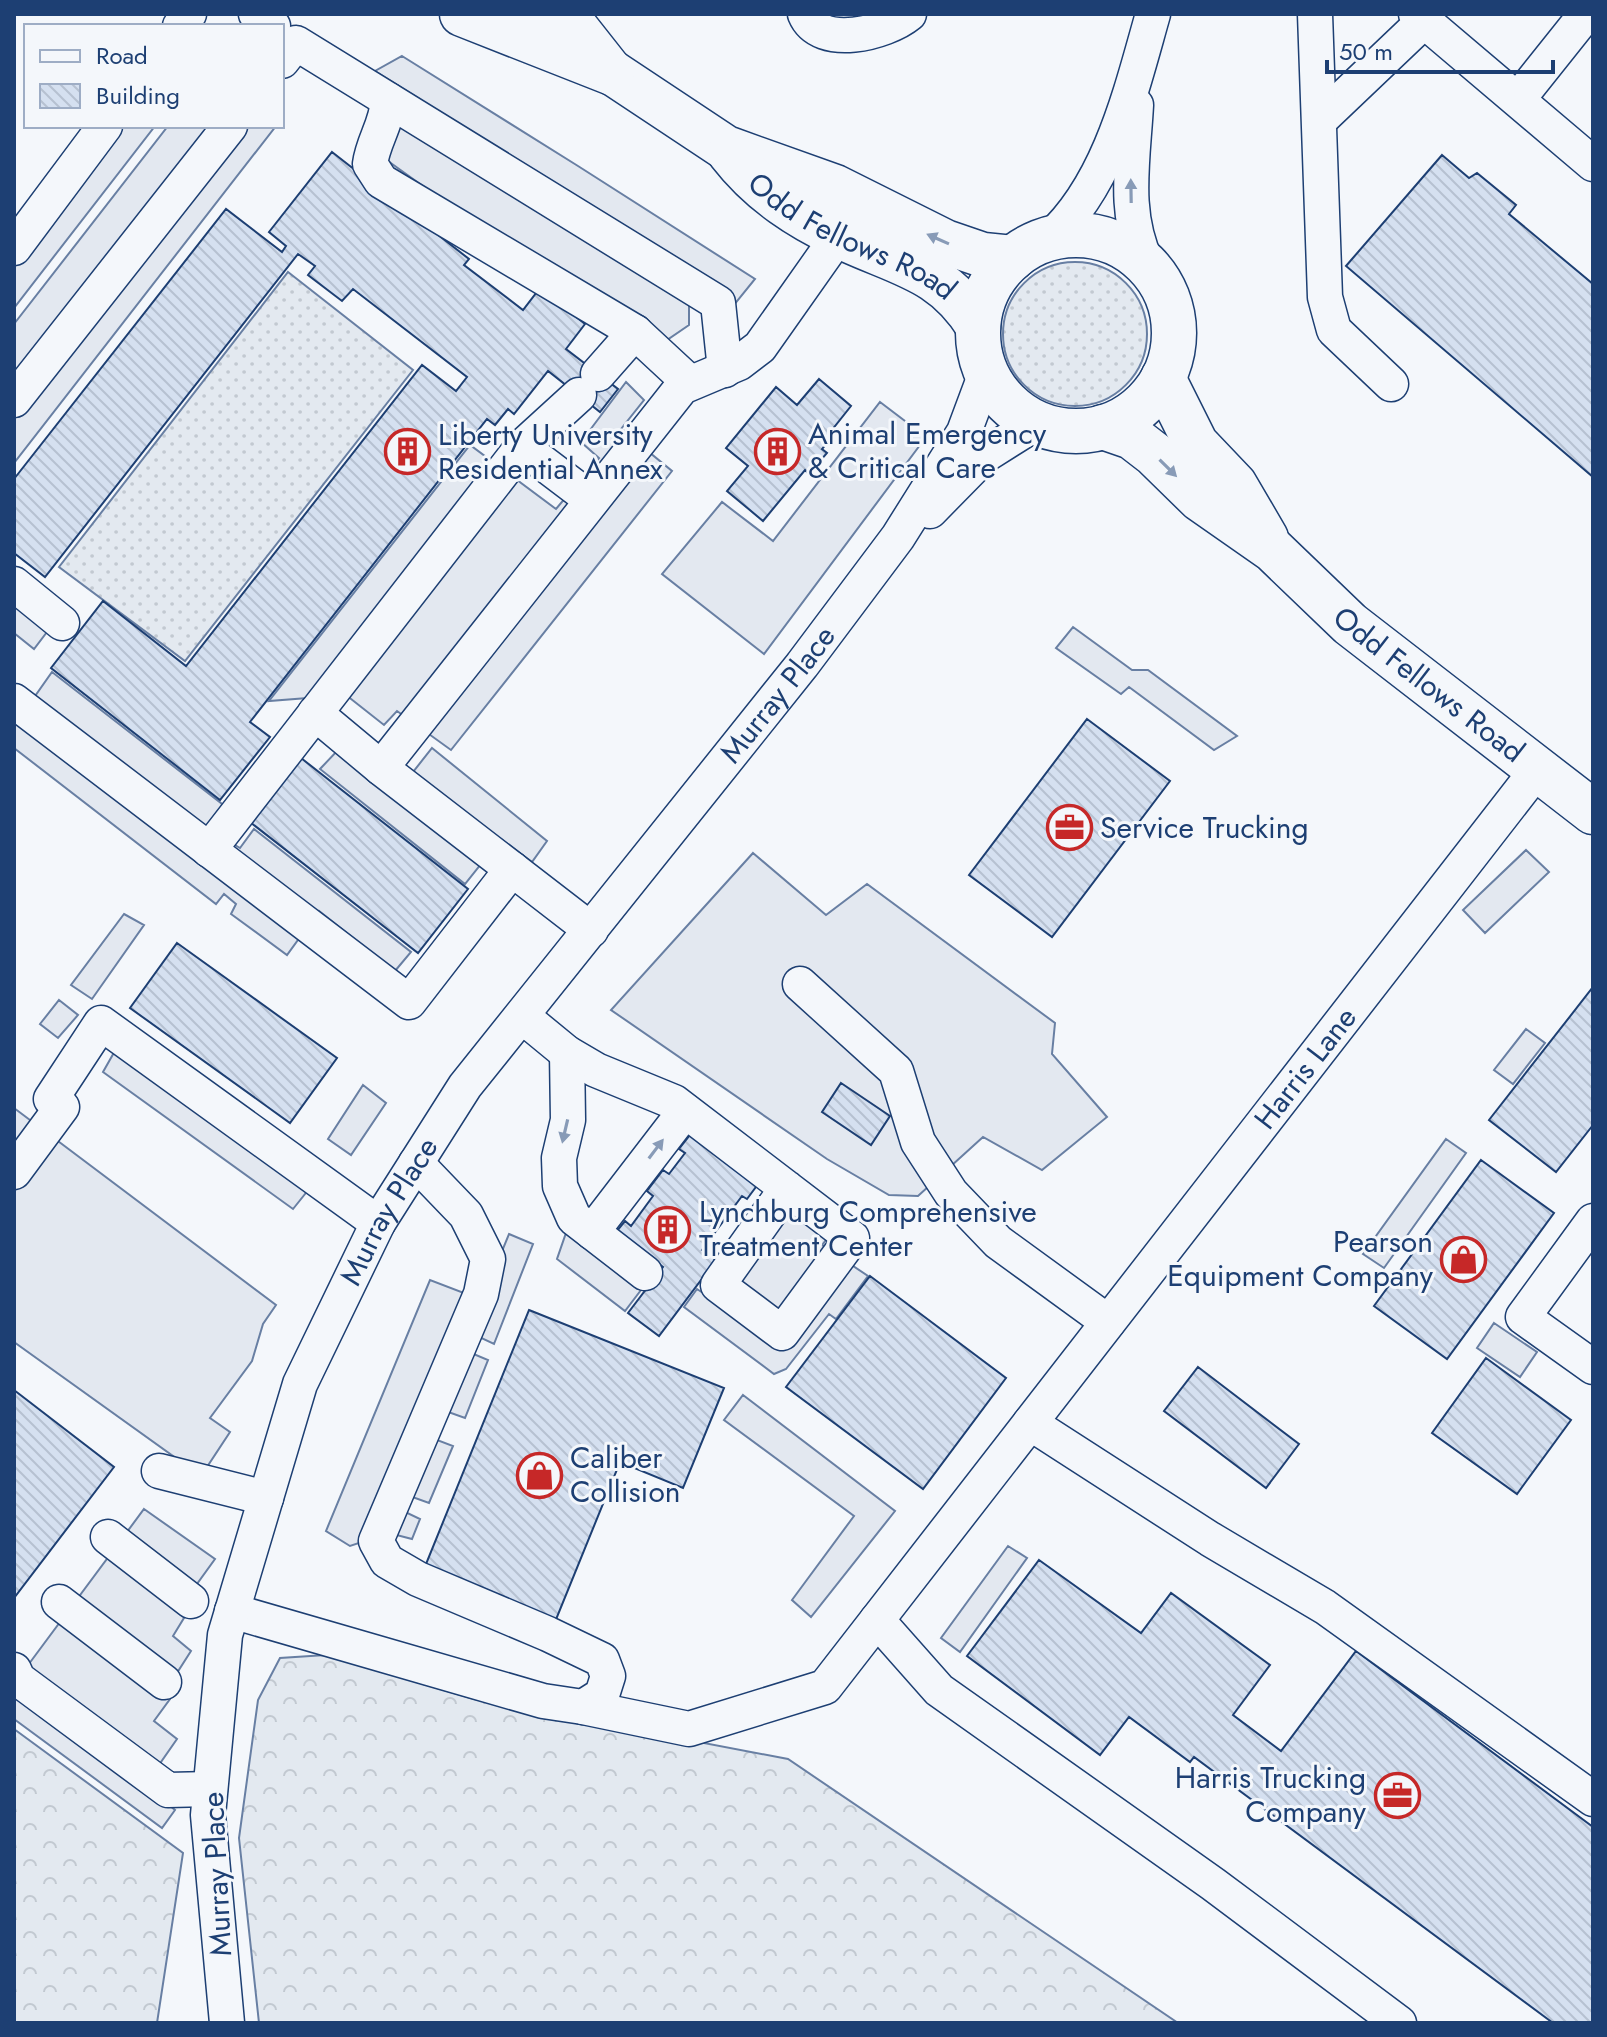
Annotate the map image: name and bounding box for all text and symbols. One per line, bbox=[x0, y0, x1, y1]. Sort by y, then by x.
legend bbox=[24, 24, 284, 128]
scale bar bbox=[1327, 24, 1553, 74]
text: 50 m bbox=[1339, 34, 1393, 69]
text: Road bbox=[96, 38, 148, 73]
text: Building bbox=[96, 78, 180, 113]
street label: Odd Fellows Road bbox=[738, 162, 966, 310]
one-way arrow bbox=[1125, 178, 1137, 203]
one-way arrow bbox=[926, 232, 950, 245]
place label: Animal Emergency & Critical Care bbox=[808, 412, 1047, 489]
place label: Liberty University Residential Annex bbox=[438, 413, 663, 490]
building icon: Animal Emergency & Critical Care bbox=[753, 427, 801, 475]
building icon: Liberty University Residential Annex bbox=[383, 428, 431, 476]
one-way arrow bbox=[1158, 458, 1177, 477]
street label: Odd Fellows Road bbox=[1323, 596, 1534, 773]
street label: Murray Place bbox=[710, 616, 845, 772]
office icon: Service Trucking bbox=[1045, 804, 1093, 852]
place label: Service Trucking bbox=[1100, 806, 1309, 849]
street label: Harris Lane bbox=[1244, 998, 1366, 1138]
one-way arrow bbox=[558, 1118, 571, 1143]
street label: Murray Place bbox=[329, 1129, 448, 1292]
one-way arrow bbox=[647, 1139, 663, 1159]
place label: Lynchburg Comprehensive Treatment Center bbox=[699, 1190, 1037, 1267]
building icon: Lynchburg Comprehensive Treatment Center bbox=[644, 1205, 692, 1253]
place label: Pearson Equipment Company bbox=[1167, 1220, 1434, 1297]
shop icon: Pearson Equipment Company bbox=[1440, 1235, 1488, 1283]
place label: Caliber Collision bbox=[570, 1436, 681, 1513]
shop icon: Caliber Collision bbox=[515, 1451, 563, 1499]
place label: Harris Trucking Company bbox=[1175, 1756, 1367, 1833]
office icon: Harris Trucking Company bbox=[1373, 1771, 1421, 1819]
street label: Murray Place bbox=[191, 1791, 242, 1957]

